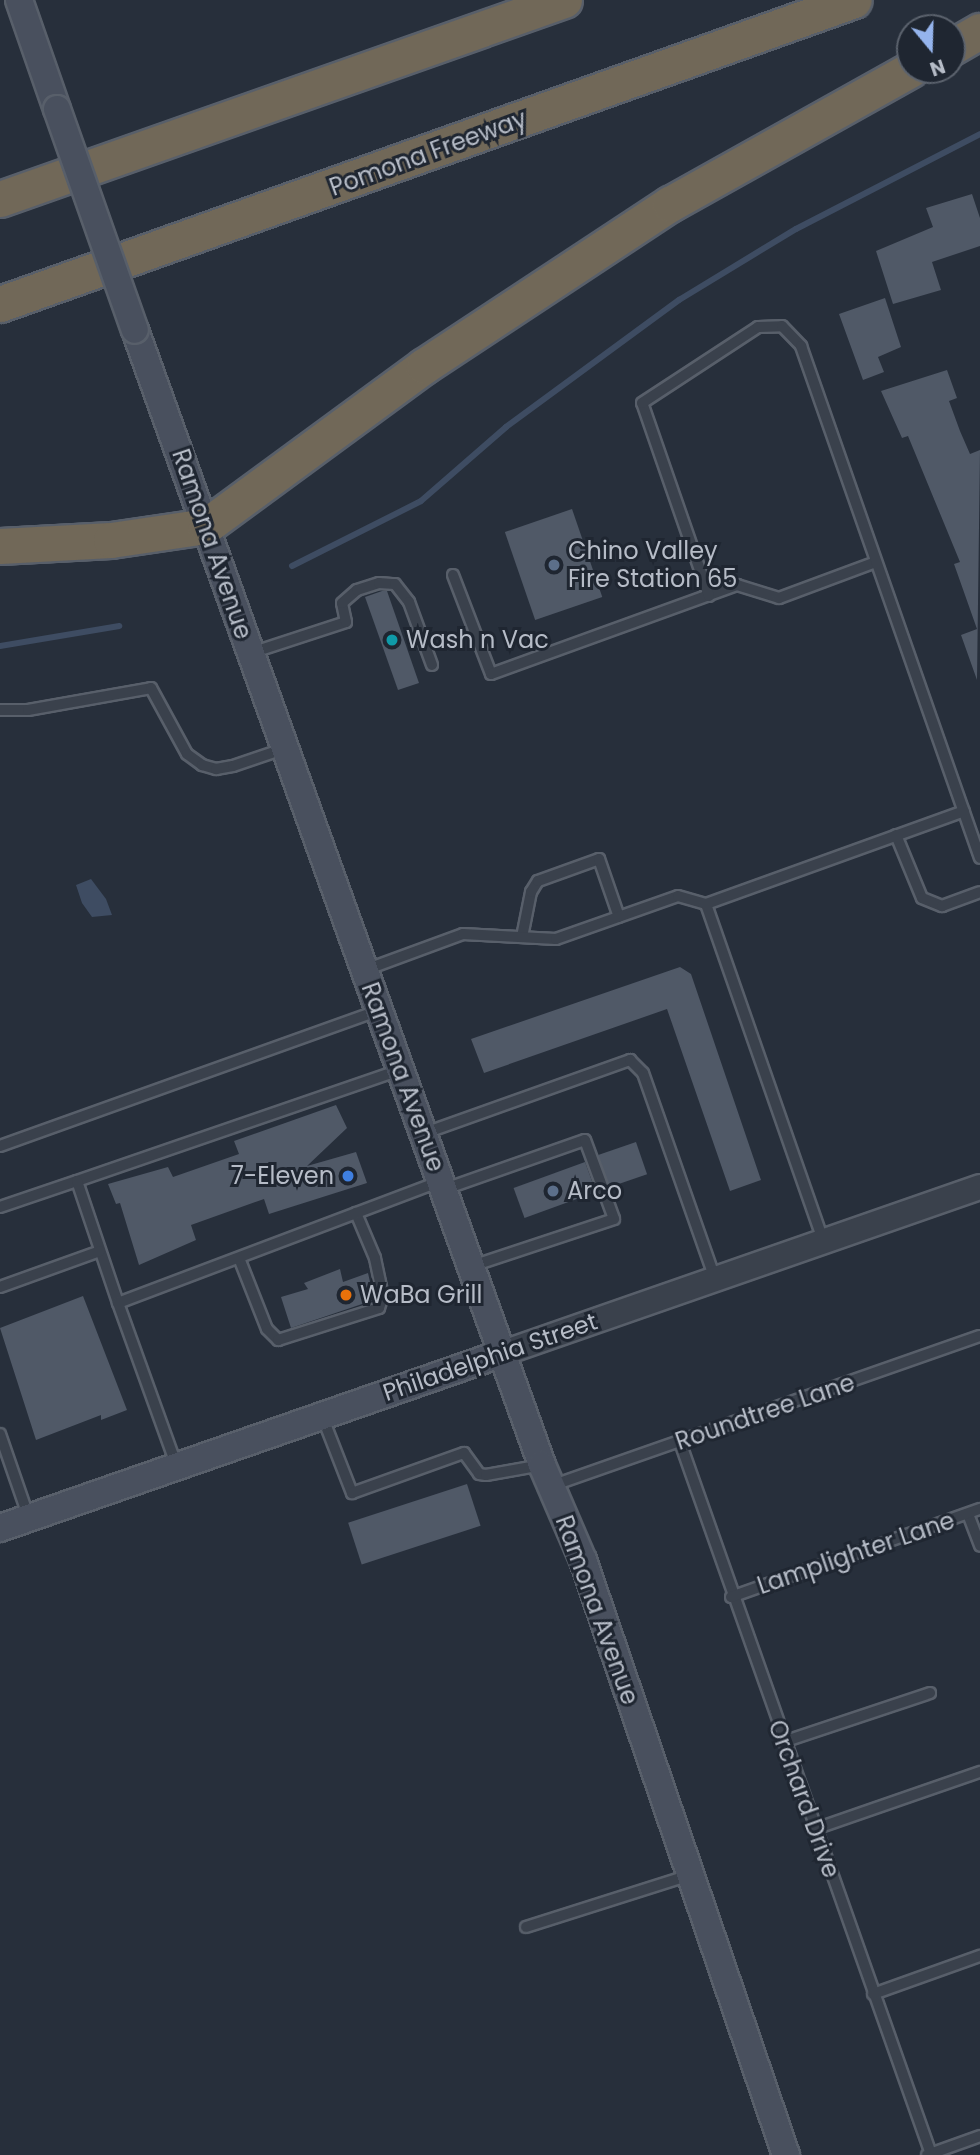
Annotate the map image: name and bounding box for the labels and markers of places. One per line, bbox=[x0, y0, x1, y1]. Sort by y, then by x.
place label: Chino Valley Fire Station 65 bbox=[568, 537, 737, 593]
marker: Chino Valley Fire Station 65 bbox=[546, 557, 562, 573]
place label: Wash n Vac bbox=[406, 626, 549, 654]
marker: Wash n Vac bbox=[384, 632, 400, 648]
place label: 7-Eleven bbox=[231, 1162, 334, 1190]
marker: 7-Eleven bbox=[340, 1168, 356, 1184]
place label: Arco bbox=[567, 1177, 622, 1205]
marker: Arco bbox=[545, 1183, 561, 1199]
place label: WaBa Grill bbox=[360, 1281, 482, 1309]
marker: WaBa Grill bbox=[338, 1287, 354, 1303]

